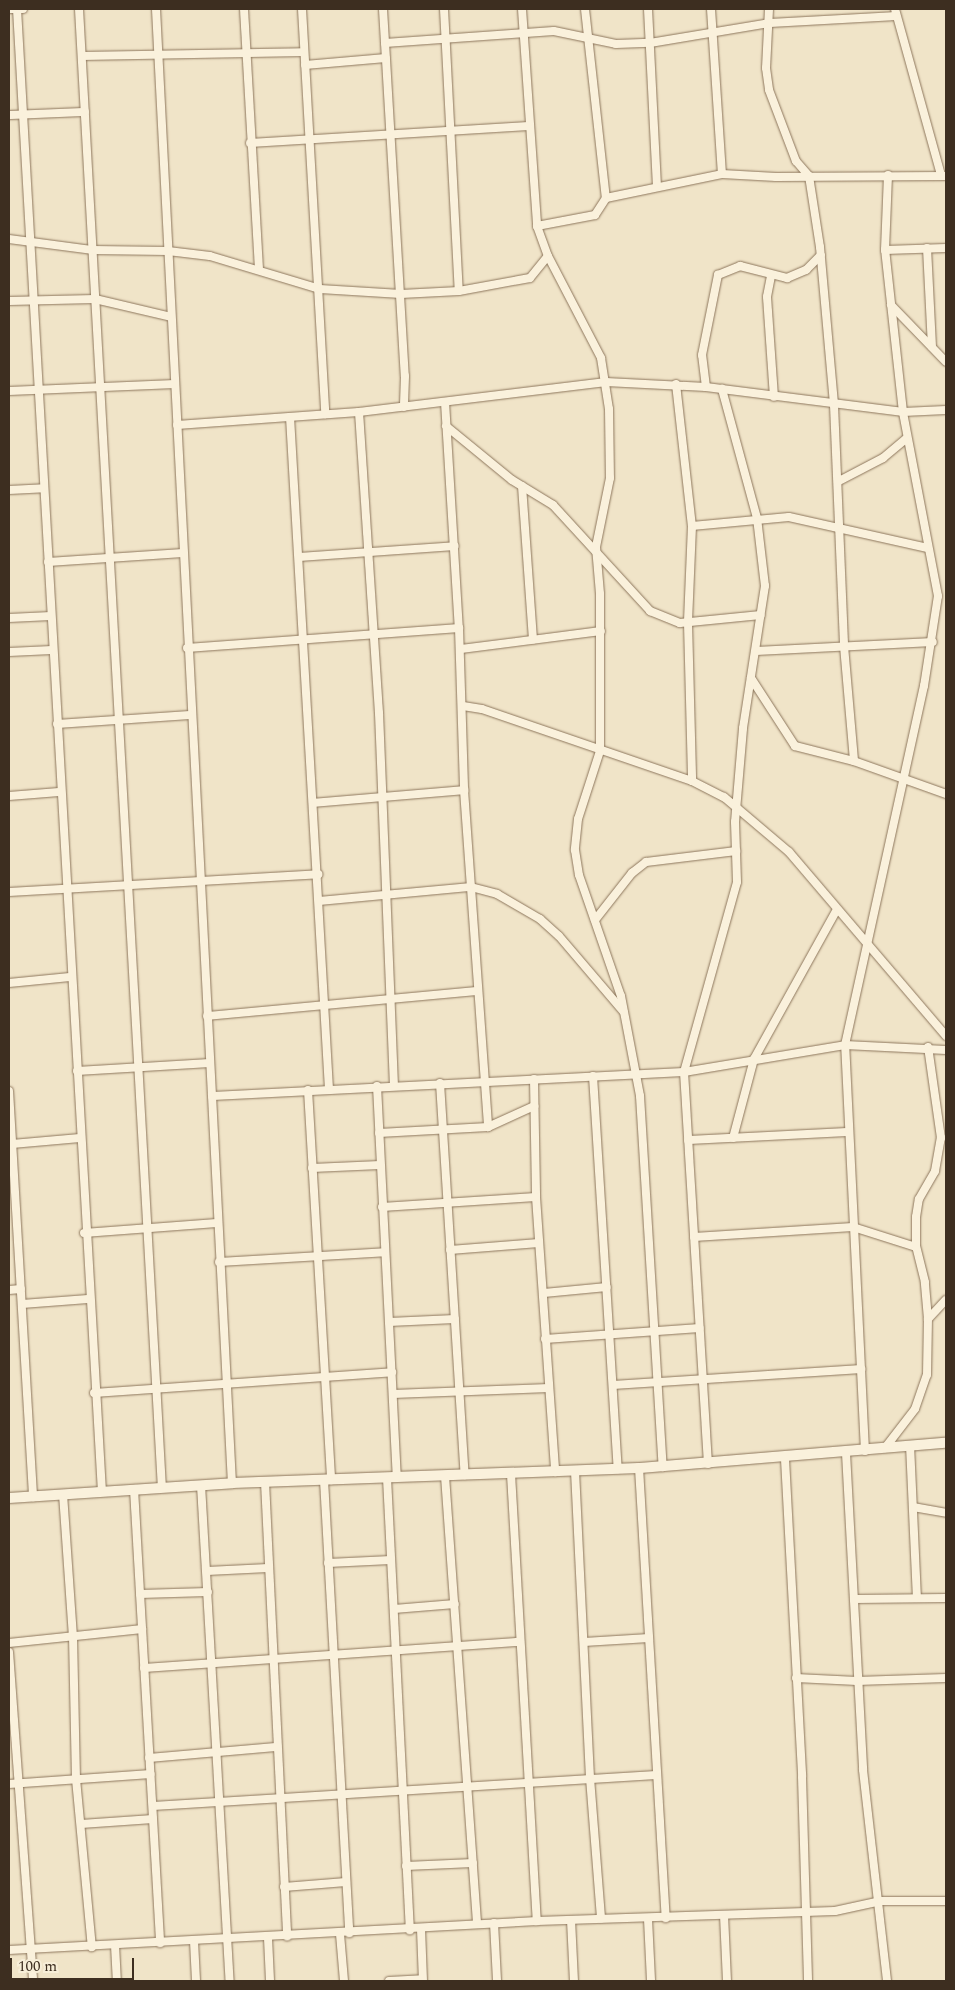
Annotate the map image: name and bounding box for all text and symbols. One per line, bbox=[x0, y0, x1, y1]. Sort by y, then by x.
scale bar bbox=[12, 1948, 136, 1980]
text: 100 m bbox=[18, 1955, 57, 1978]

